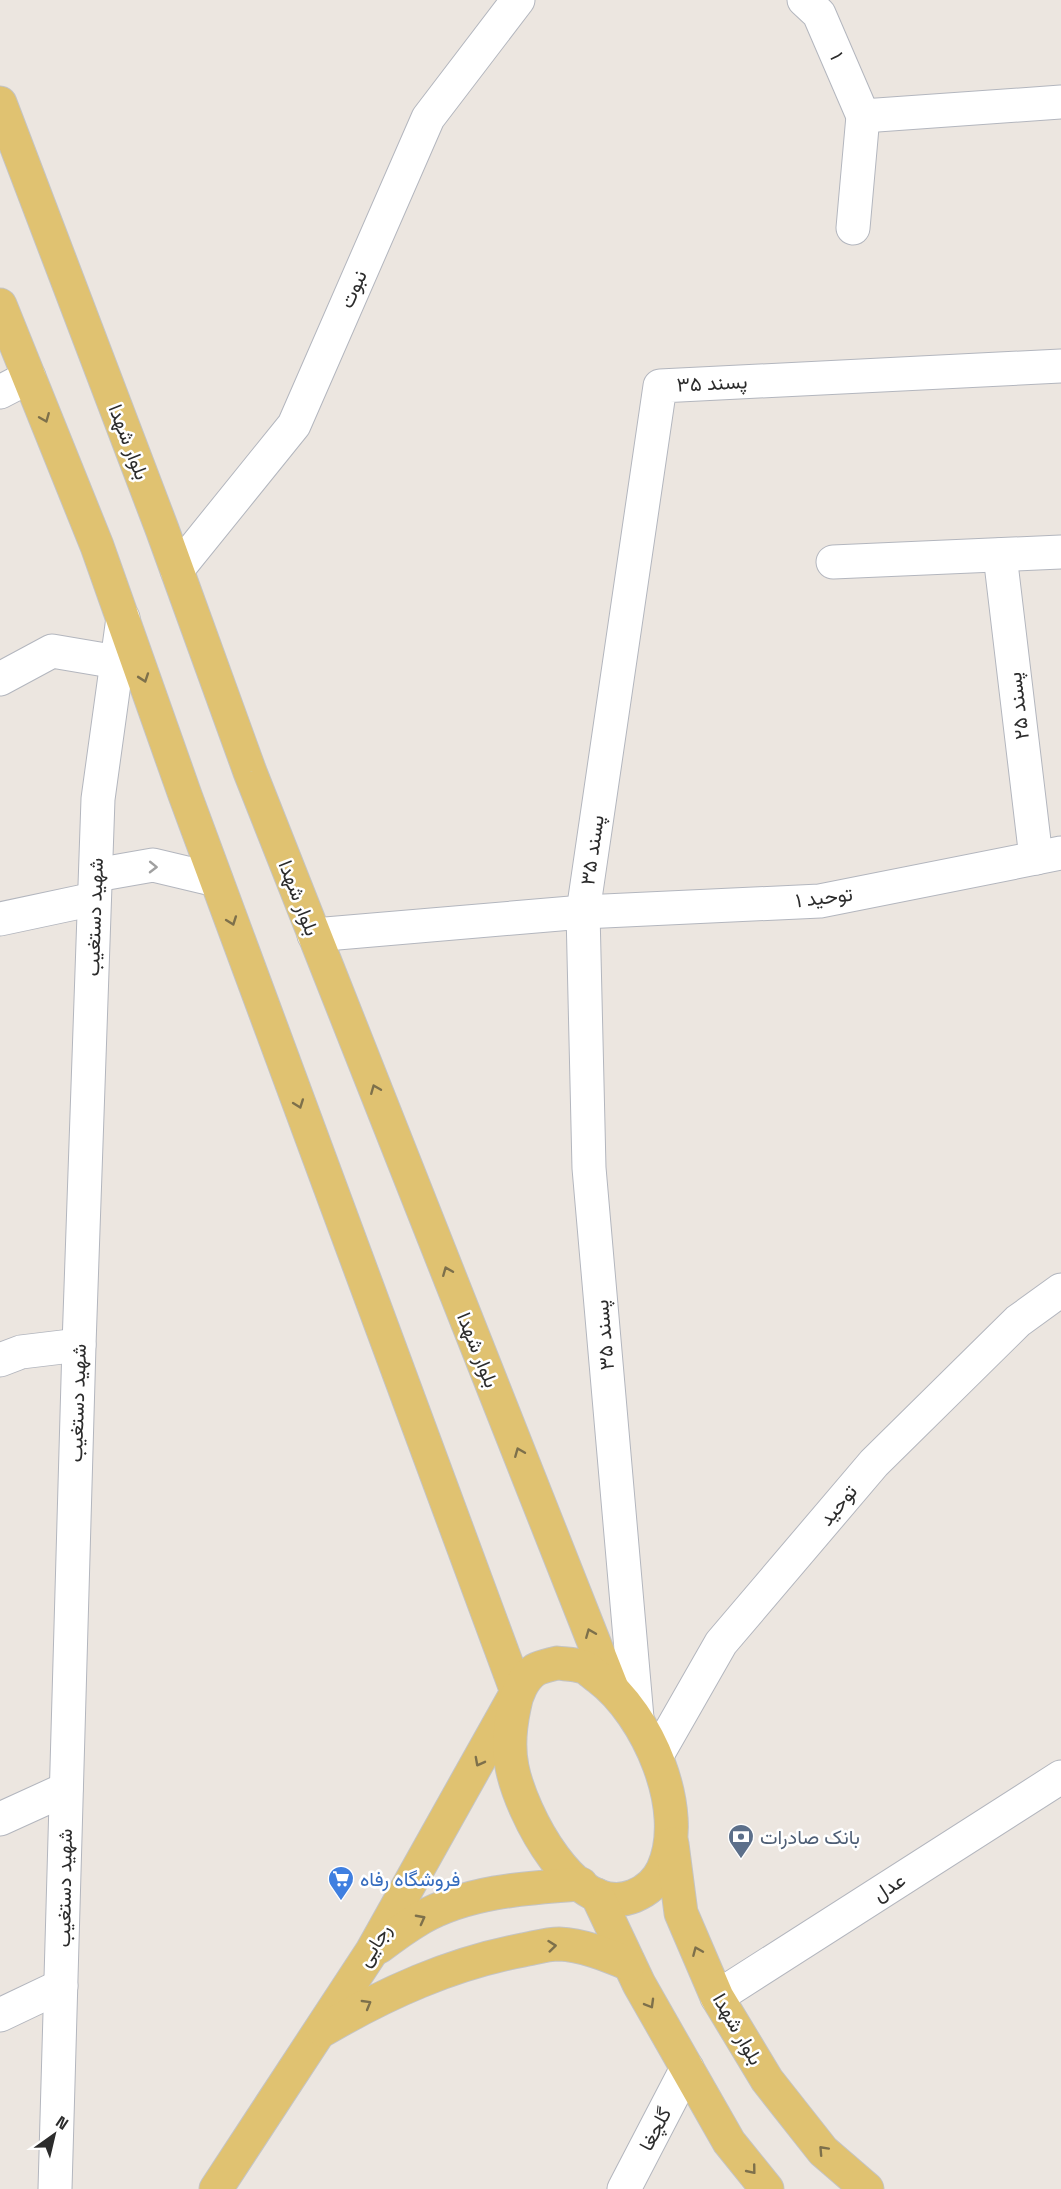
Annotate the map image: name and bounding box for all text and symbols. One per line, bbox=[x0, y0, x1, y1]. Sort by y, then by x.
street label: ۱ bbox=[824, 48, 850, 64]
street label: نبوت bbox=[333, 266, 373, 312]
street label: پسند ۳۵ bbox=[676, 368, 748, 399]
street label: بلوار شهدا bbox=[103, 401, 155, 483]
one-way arrow bbox=[38, 411, 50, 422]
street label: پسند ۲۵ bbox=[1001, 671, 1036, 741]
one-way arrow bbox=[136, 673, 149, 683]
street label: پسند ۳۵ bbox=[574, 813, 611, 887]
street label: شهید دستغیب bbox=[79, 857, 109, 977]
street label: بلوار شهدا bbox=[273, 857, 325, 939]
one-way arrow bbox=[149, 861, 158, 873]
street label: توحید ۱ bbox=[794, 881, 854, 913]
one-way arrow bbox=[224, 915, 237, 926]
one-way arrow bbox=[370, 1085, 382, 1096]
one-way arrow bbox=[292, 1098, 305, 1109]
one-way arrow bbox=[442, 1266, 454, 1277]
street label: پسند ۳۵ bbox=[588, 1299, 621, 1371]
street label: بلوار شهدا bbox=[451, 1309, 505, 1391]
street label: شهید دستغیب bbox=[62, 1343, 92, 1463]
one-way arrow bbox=[513, 1447, 526, 1458]
street label: توحید bbox=[813, 1479, 863, 1531]
one-way arrow bbox=[585, 1628, 597, 1639]
one-way arrow bbox=[475, 1756, 486, 1766]
bank icon: بانک صادرات bbox=[726, 1822, 756, 1860]
place label: بانک صادرات bbox=[760, 1824, 860, 1850]
street label: شهید دستغیب bbox=[50, 1829, 78, 1947]
supermarket icon: فروشگاه رفاه bbox=[326, 1864, 356, 1902]
place label: فروشگاه رفاه bbox=[360, 1866, 460, 1892]
street label: عدل bbox=[868, 1867, 910, 1907]
one-way arrow bbox=[415, 1915, 425, 1926]
street label: رجایی bbox=[351, 1919, 397, 1971]
one-way arrow bbox=[547, 1940, 556, 1953]
one-way arrow bbox=[692, 1946, 704, 1957]
street label: بلوار شهدا bbox=[707, 1988, 769, 2070]
one-way arrow bbox=[643, 1998, 655, 2009]
one-way arrow bbox=[361, 2000, 371, 2012]
street label: گلچغا bbox=[633, 2103, 678, 2156]
north arrow bbox=[24, 2105, 84, 2165]
text: N bbox=[52, 2111, 72, 2135]
one-way arrow bbox=[819, 2146, 830, 2156]
one-way arrow bbox=[745, 2164, 756, 2175]

